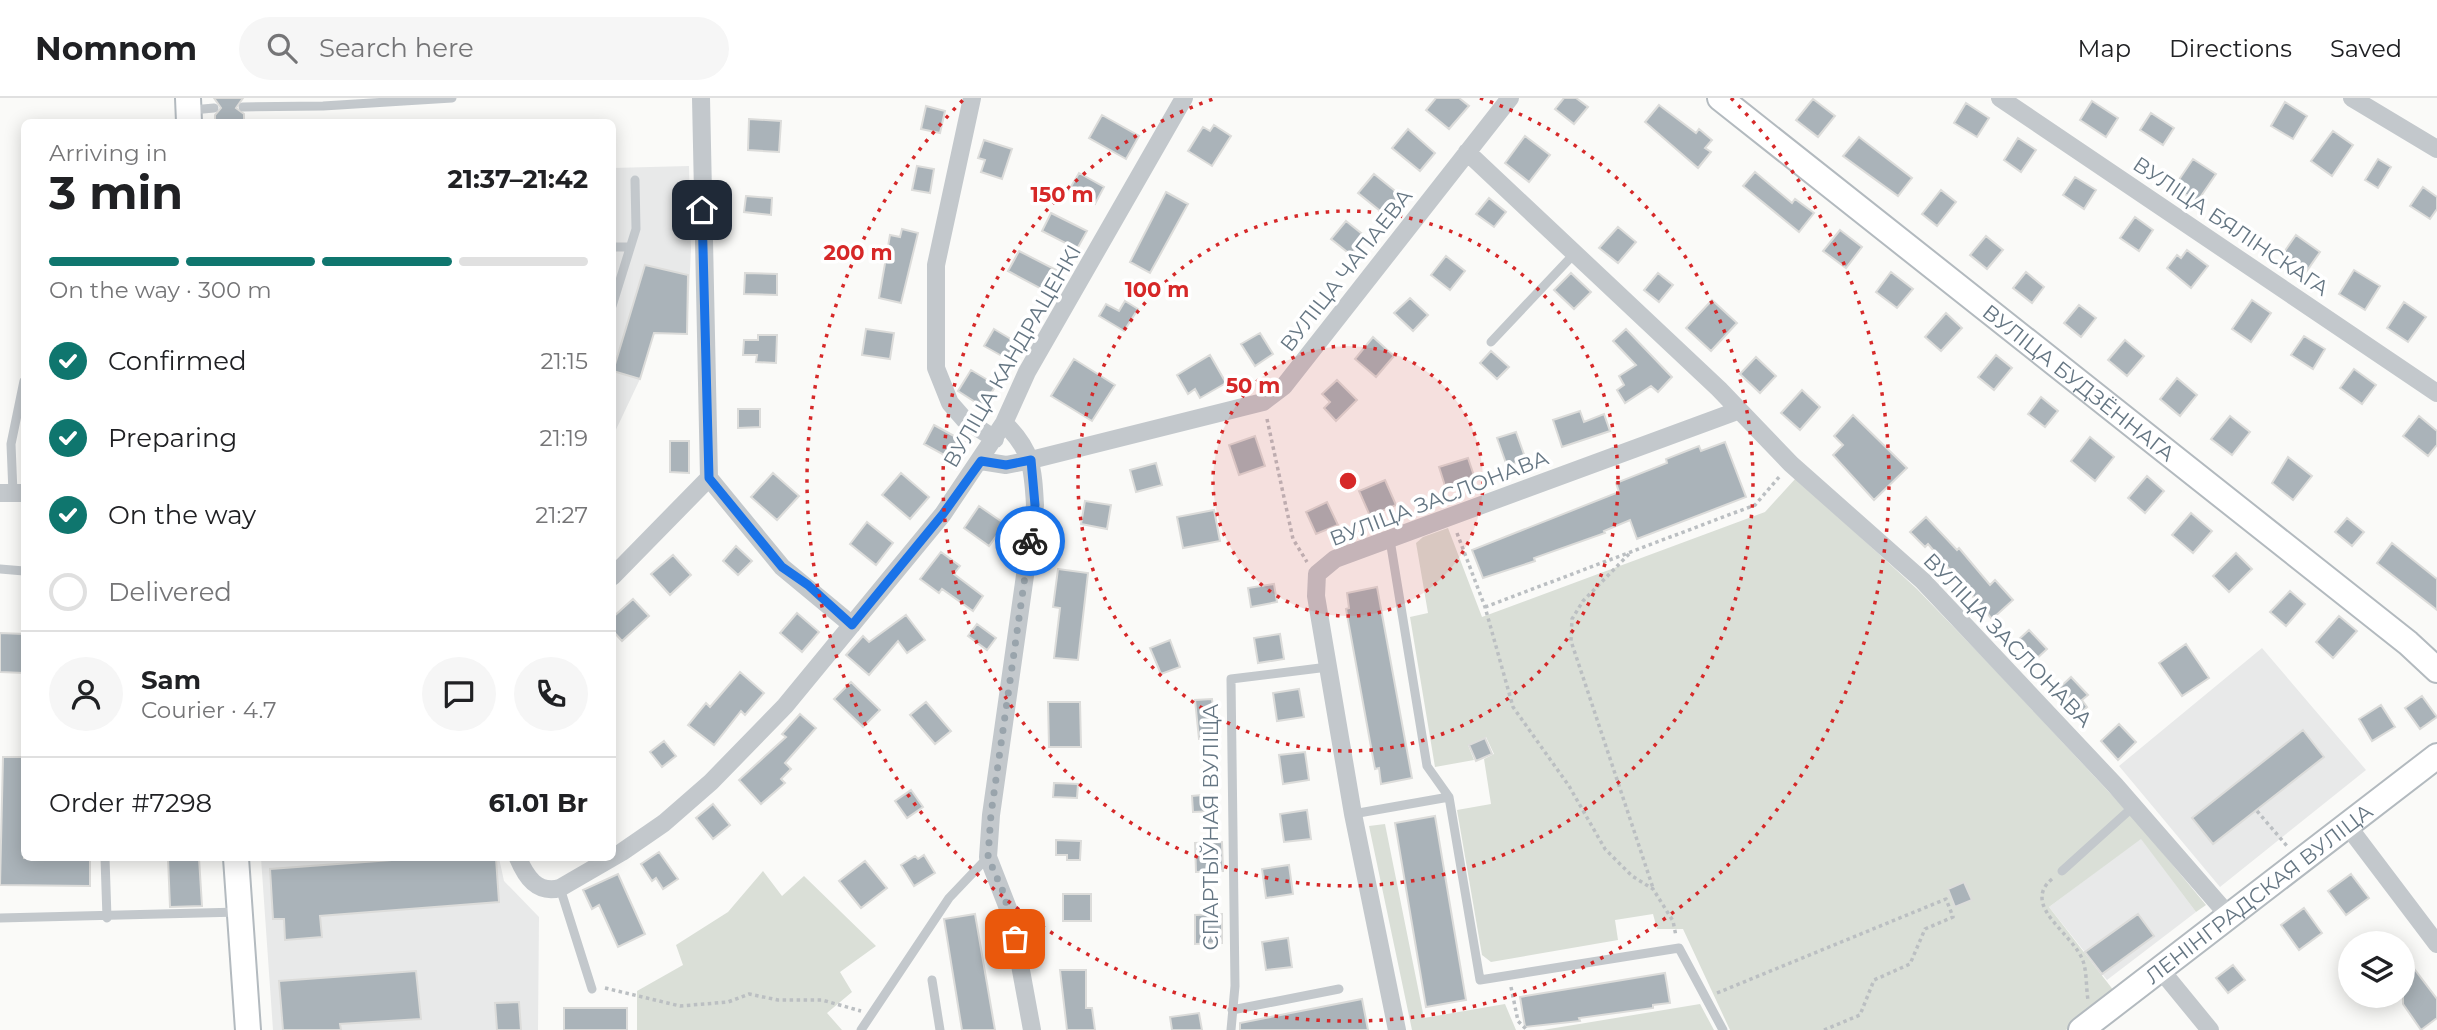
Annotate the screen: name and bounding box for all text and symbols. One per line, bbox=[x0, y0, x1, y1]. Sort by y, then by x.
search box bbox=[239, 17, 729, 80]
text: Nomnom bbox=[35, 28, 197, 68]
icon: search bbox=[263, 29, 301, 67]
text: Search here bbox=[319, 32, 474, 64]
text: Map bbox=[2078, 34, 2131, 63]
text: Directions bbox=[2169, 34, 2292, 63]
text: Saved bbox=[2330, 34, 2402, 63]
text: Arriving in bbox=[49, 139, 168, 167]
street label: ВУЛІЦА БЯЛІНСКАГА bbox=[2128, 151, 2334, 301]
text: 21:37–21:42 bbox=[447, 163, 588, 195]
text: 3 min bbox=[49, 164, 183, 221]
pin bbox=[672, 180, 732, 240]
text: 150 m bbox=[1031, 182, 1093, 207]
street label: ВУЛІЦА ЧАПАЕВА bbox=[1275, 183, 1417, 356]
icon: home bbox=[683, 191, 721, 229]
text: 200 m bbox=[824, 240, 892, 265]
street label: ВУЛІЦА КАНДРАЦЕНКІ bbox=[938, 240, 1086, 472]
text: On the way · 300 m bbox=[49, 276, 272, 304]
text: 100 m bbox=[1125, 277, 1189, 302]
street label: ВУЛІЦА БУДЗЁННАГА bbox=[1978, 299, 2180, 466]
icon: check bbox=[49, 342, 87, 380]
text: Confirmed bbox=[108, 345, 247, 377]
text: 21:15 bbox=[540, 347, 588, 375]
text: 50 m bbox=[1226, 373, 1280, 398]
icon: check bbox=[49, 419, 87, 457]
text: Preparing bbox=[108, 422, 237, 454]
text: 21:19 bbox=[539, 424, 588, 452]
street label: ВУЛІЦА ЗАСЛОНАВА bbox=[1326, 445, 1552, 551]
centre of rings bbox=[1336, 469, 1360, 493]
icon: check bbox=[49, 496, 87, 534]
text: On the way bbox=[108, 499, 256, 531]
text: 21:27 bbox=[535, 501, 588, 529]
courier bbox=[995, 506, 1065, 576]
icon: bike bbox=[1011, 522, 1049, 560]
street label: ВУЛІЦА ЗАСЛОНАВА bbox=[1918, 548, 2098, 732]
text: Delivered bbox=[108, 576, 232, 608]
button: person bbox=[49, 657, 123, 731]
button: chat bbox=[422, 657, 496, 731]
button: phone bbox=[514, 657, 588, 731]
text: Sam bbox=[141, 664, 201, 696]
text: Courier · 4.7 bbox=[141, 696, 277, 724]
street label: СПАРТЫЎНАЯ ВУЛІЦА bbox=[1198, 703, 1223, 950]
text: Order #7298 bbox=[49, 787, 212, 819]
text: 61.01 Br bbox=[489, 787, 588, 819]
street label: ЛЕНІНГРАДСКАЯ ВУЛІЦА bbox=[2140, 798, 2377, 989]
pin bbox=[985, 909, 1045, 969]
icon: bag bbox=[996, 920, 1034, 958]
map controls bbox=[2338, 931, 2415, 1008]
button: layers bbox=[2338, 931, 2415, 1008]

